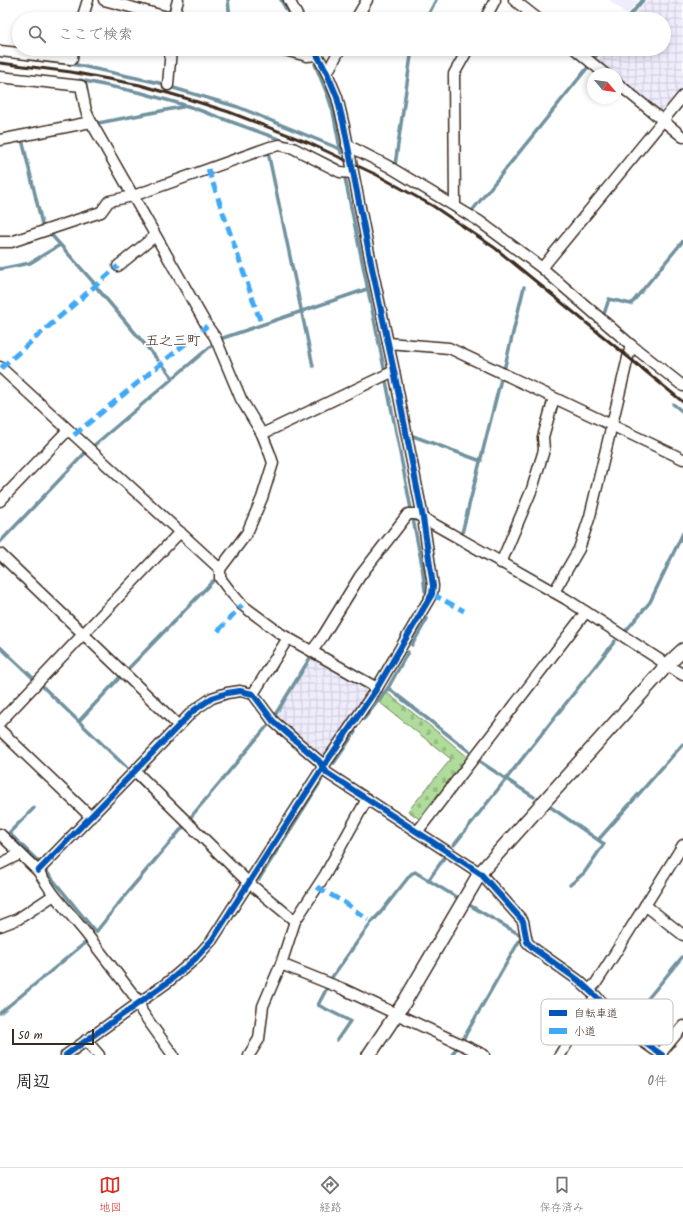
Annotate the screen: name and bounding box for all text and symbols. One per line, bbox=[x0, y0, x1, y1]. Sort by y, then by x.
search box bbox=[12, 12, 671, 56]
icon: search bbox=[26, 23, 48, 45]
text: ここで検索 bbox=[58, 23, 133, 47]
north arrow bbox=[587, 68, 623, 104]
district label: 五之三町 bbox=[145, 330, 201, 352]
legend bbox=[541, 999, 673, 1045]
text: 自転車道 bbox=[574, 1005, 618, 1023]
text: 小道 bbox=[574, 1023, 596, 1041]
scale bar bbox=[12, 1027, 94, 1046]
text: 50 m bbox=[18, 1027, 43, 1045]
text: 周辺 bbox=[16, 1069, 50, 1096]
text: 0件 bbox=[647, 1071, 667, 1092]
tab: 地図 bbox=[99, 1174, 121, 1217]
tab: 経路 bbox=[319, 1174, 341, 1217]
tab: 保存済み bbox=[540, 1174, 584, 1217]

